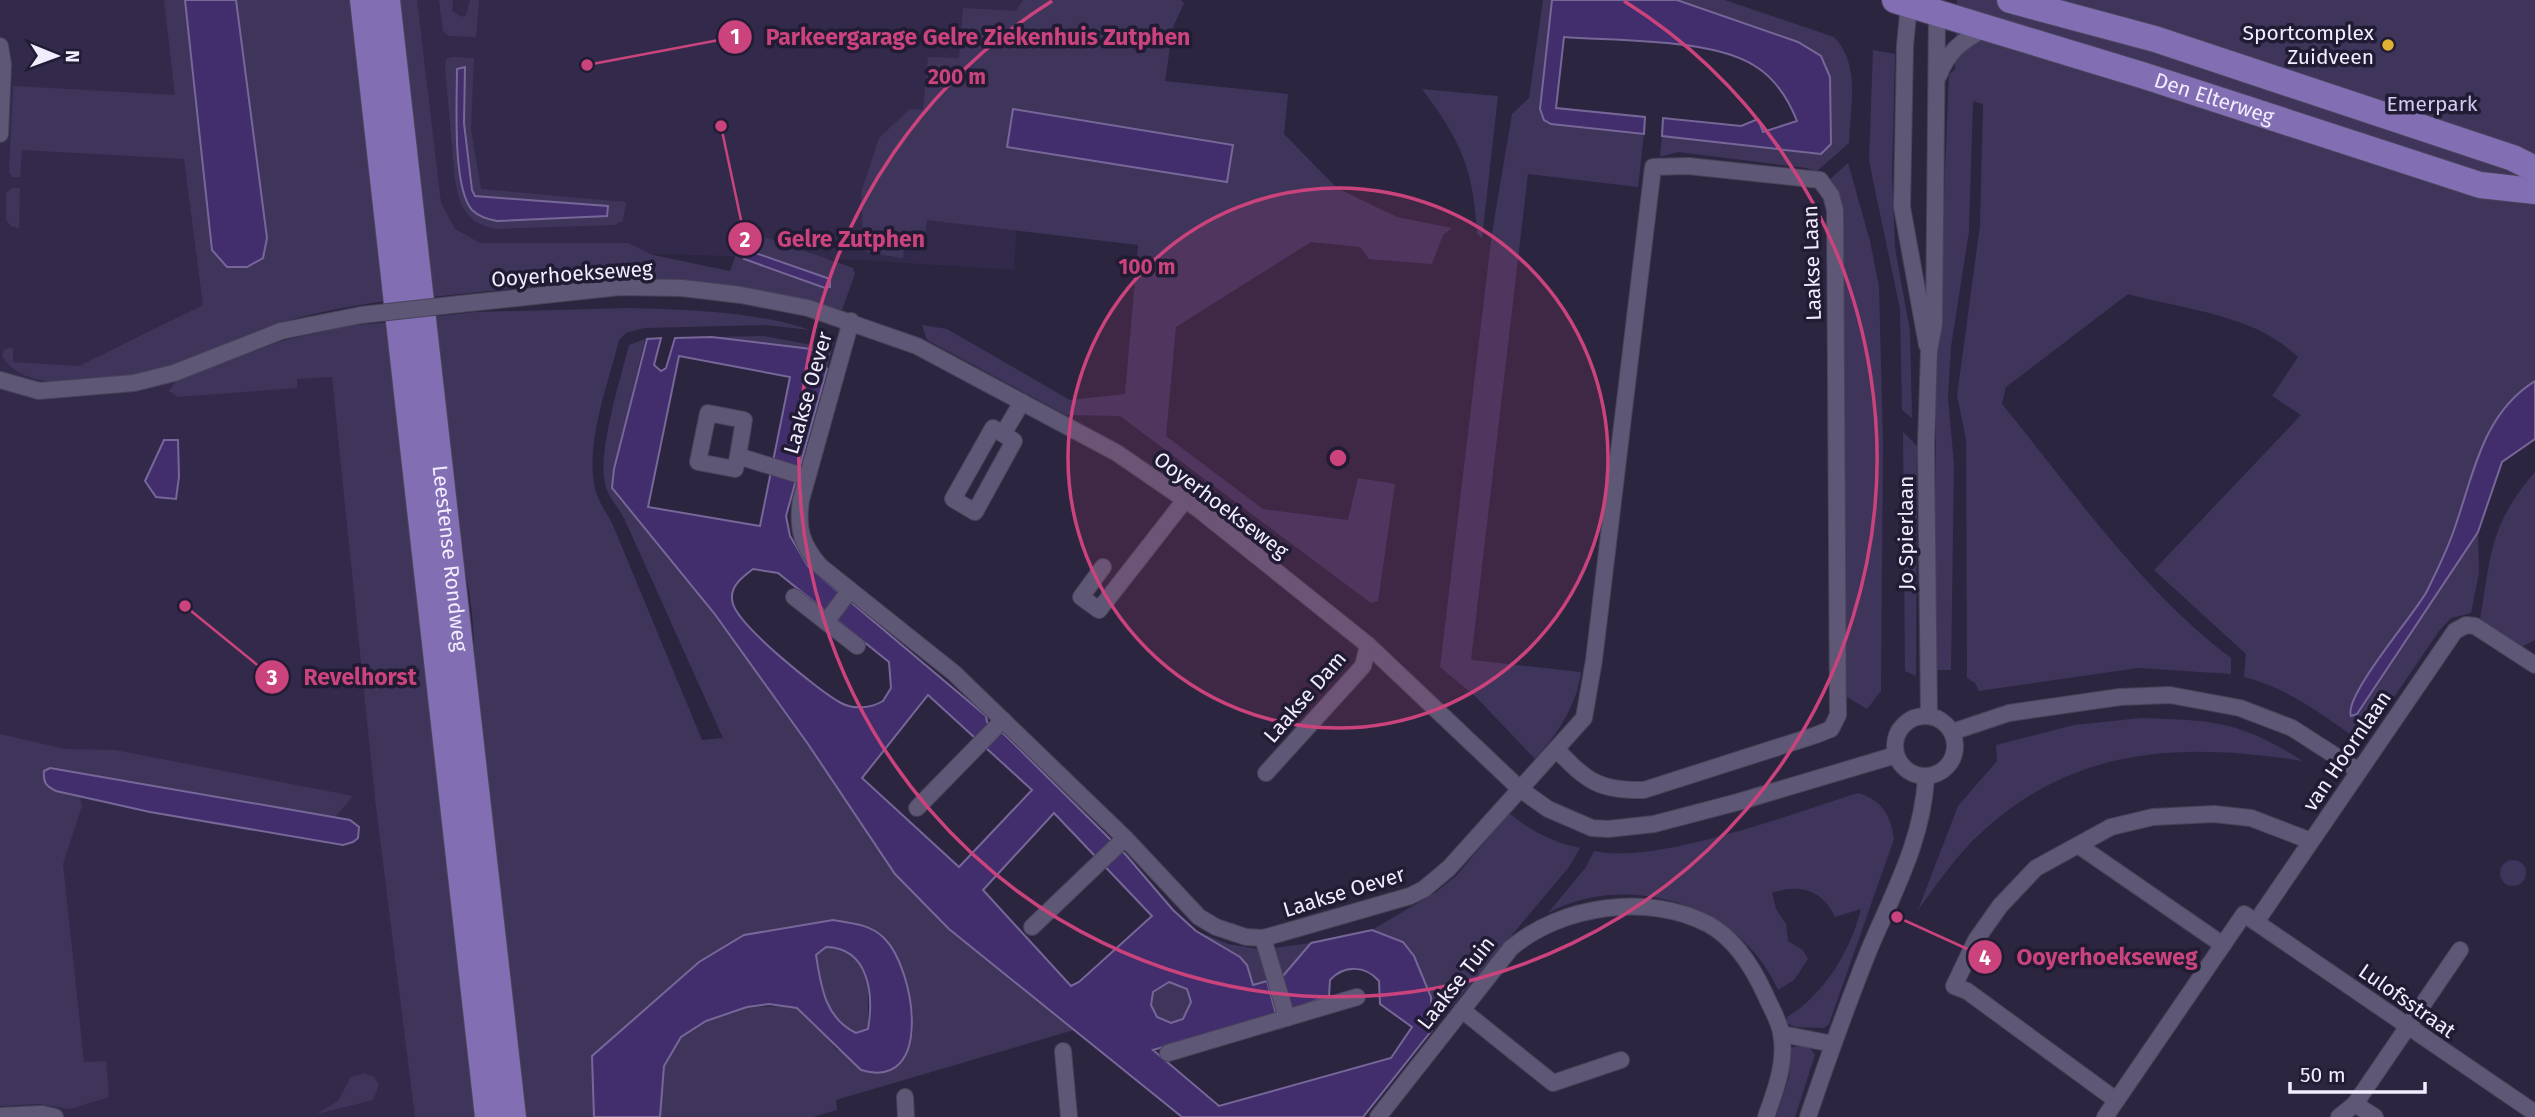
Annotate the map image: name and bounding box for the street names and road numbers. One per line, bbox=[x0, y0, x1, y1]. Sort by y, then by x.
street label: Den Elterweg bbox=[2151, 67, 2277, 130]
street label: Laakse Laan bbox=[1797, 205, 1827, 321]
street label: Ooyerhoekseweg bbox=[490, 255, 654, 293]
street label: Laakse Oever bbox=[778, 329, 838, 457]
street label: Ooyerhoekseweg bbox=[1149, 446, 1294, 564]
street label: Leestense Rondweg bbox=[427, 464, 473, 653]
street label: Jo Spierlaan bbox=[1893, 476, 1919, 590]
street label: Laakse Dam bbox=[1258, 646, 1352, 748]
street label: van Hoornlaan bbox=[2297, 686, 2397, 816]
street label: Laakse Oever bbox=[1280, 861, 1408, 923]
street label: Laakse Tuin bbox=[1412, 931, 1500, 1035]
street label: Lulofsstraat bbox=[2354, 958, 2461, 1044]

